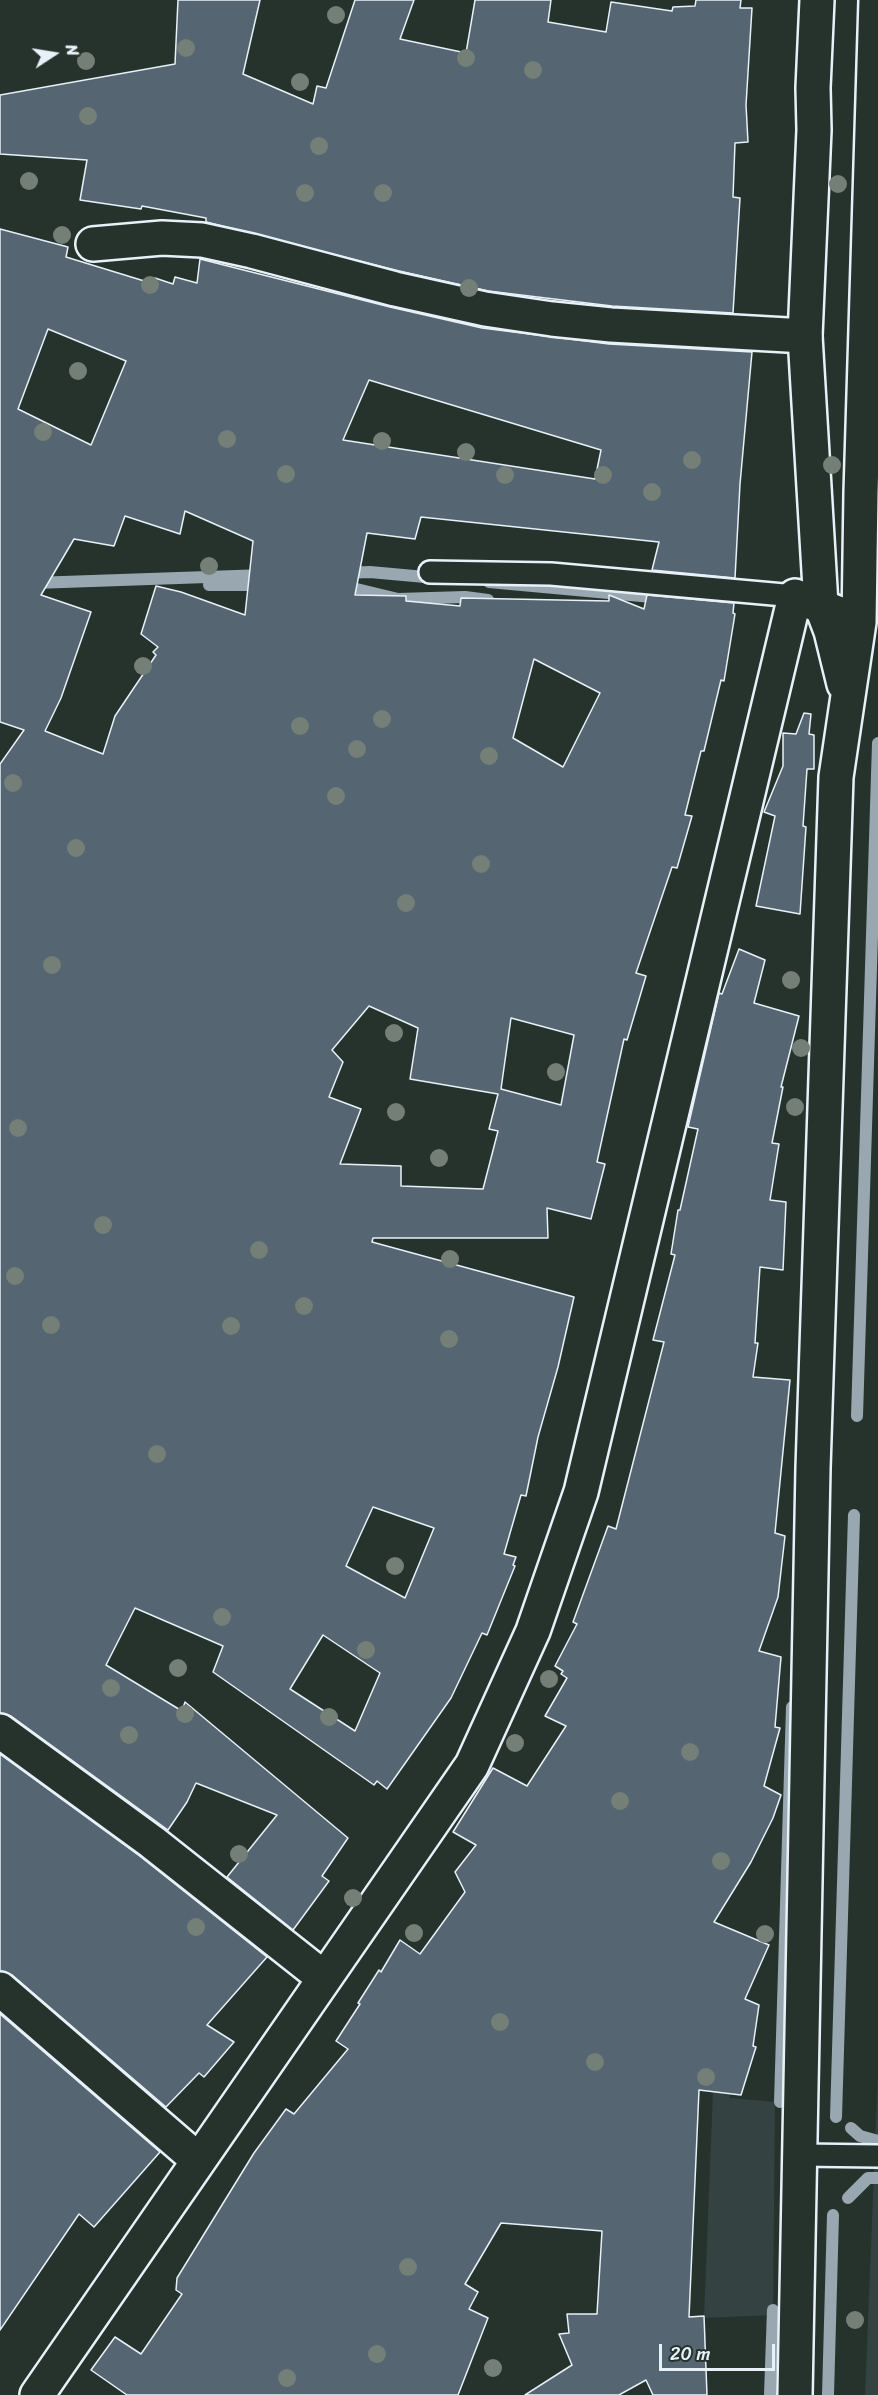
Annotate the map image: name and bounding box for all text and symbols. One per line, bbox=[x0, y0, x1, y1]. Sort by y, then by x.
north arrow bbox=[24, 24, 84, 84]
text: N bbox=[57, 42, 87, 59]
scale bar bbox=[662, 2332, 778, 2370]
text: 20 m bbox=[670, 2338, 710, 2370]

